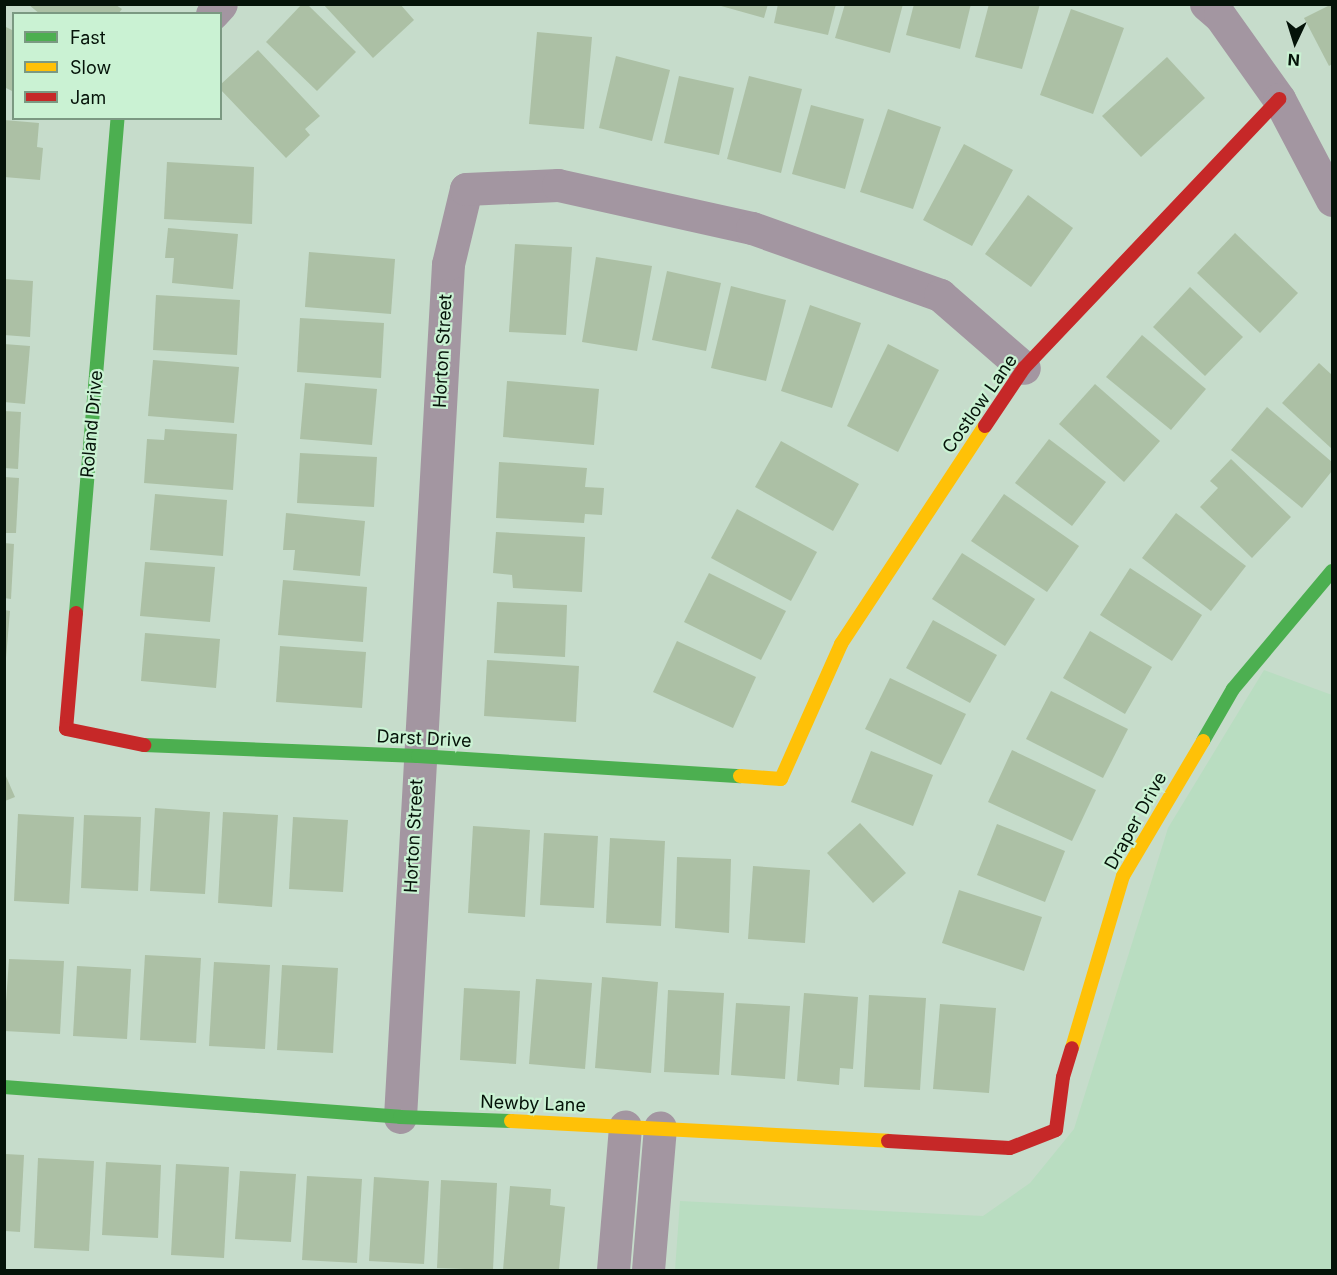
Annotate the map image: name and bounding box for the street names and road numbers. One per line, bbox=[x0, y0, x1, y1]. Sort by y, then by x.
street label: Horton Street bbox=[429, 293, 457, 409]
street label: Costlow Lane bbox=[938, 351, 1022, 457]
street label: Roland Drive bbox=[77, 369, 107, 479]
street label: Darst Drive bbox=[376, 726, 472, 752]
street label: Draper Drive bbox=[1100, 769, 1172, 873]
street label: Horton Street bbox=[400, 778, 428, 894]
street label: Newby Lane bbox=[480, 1091, 586, 1117]

